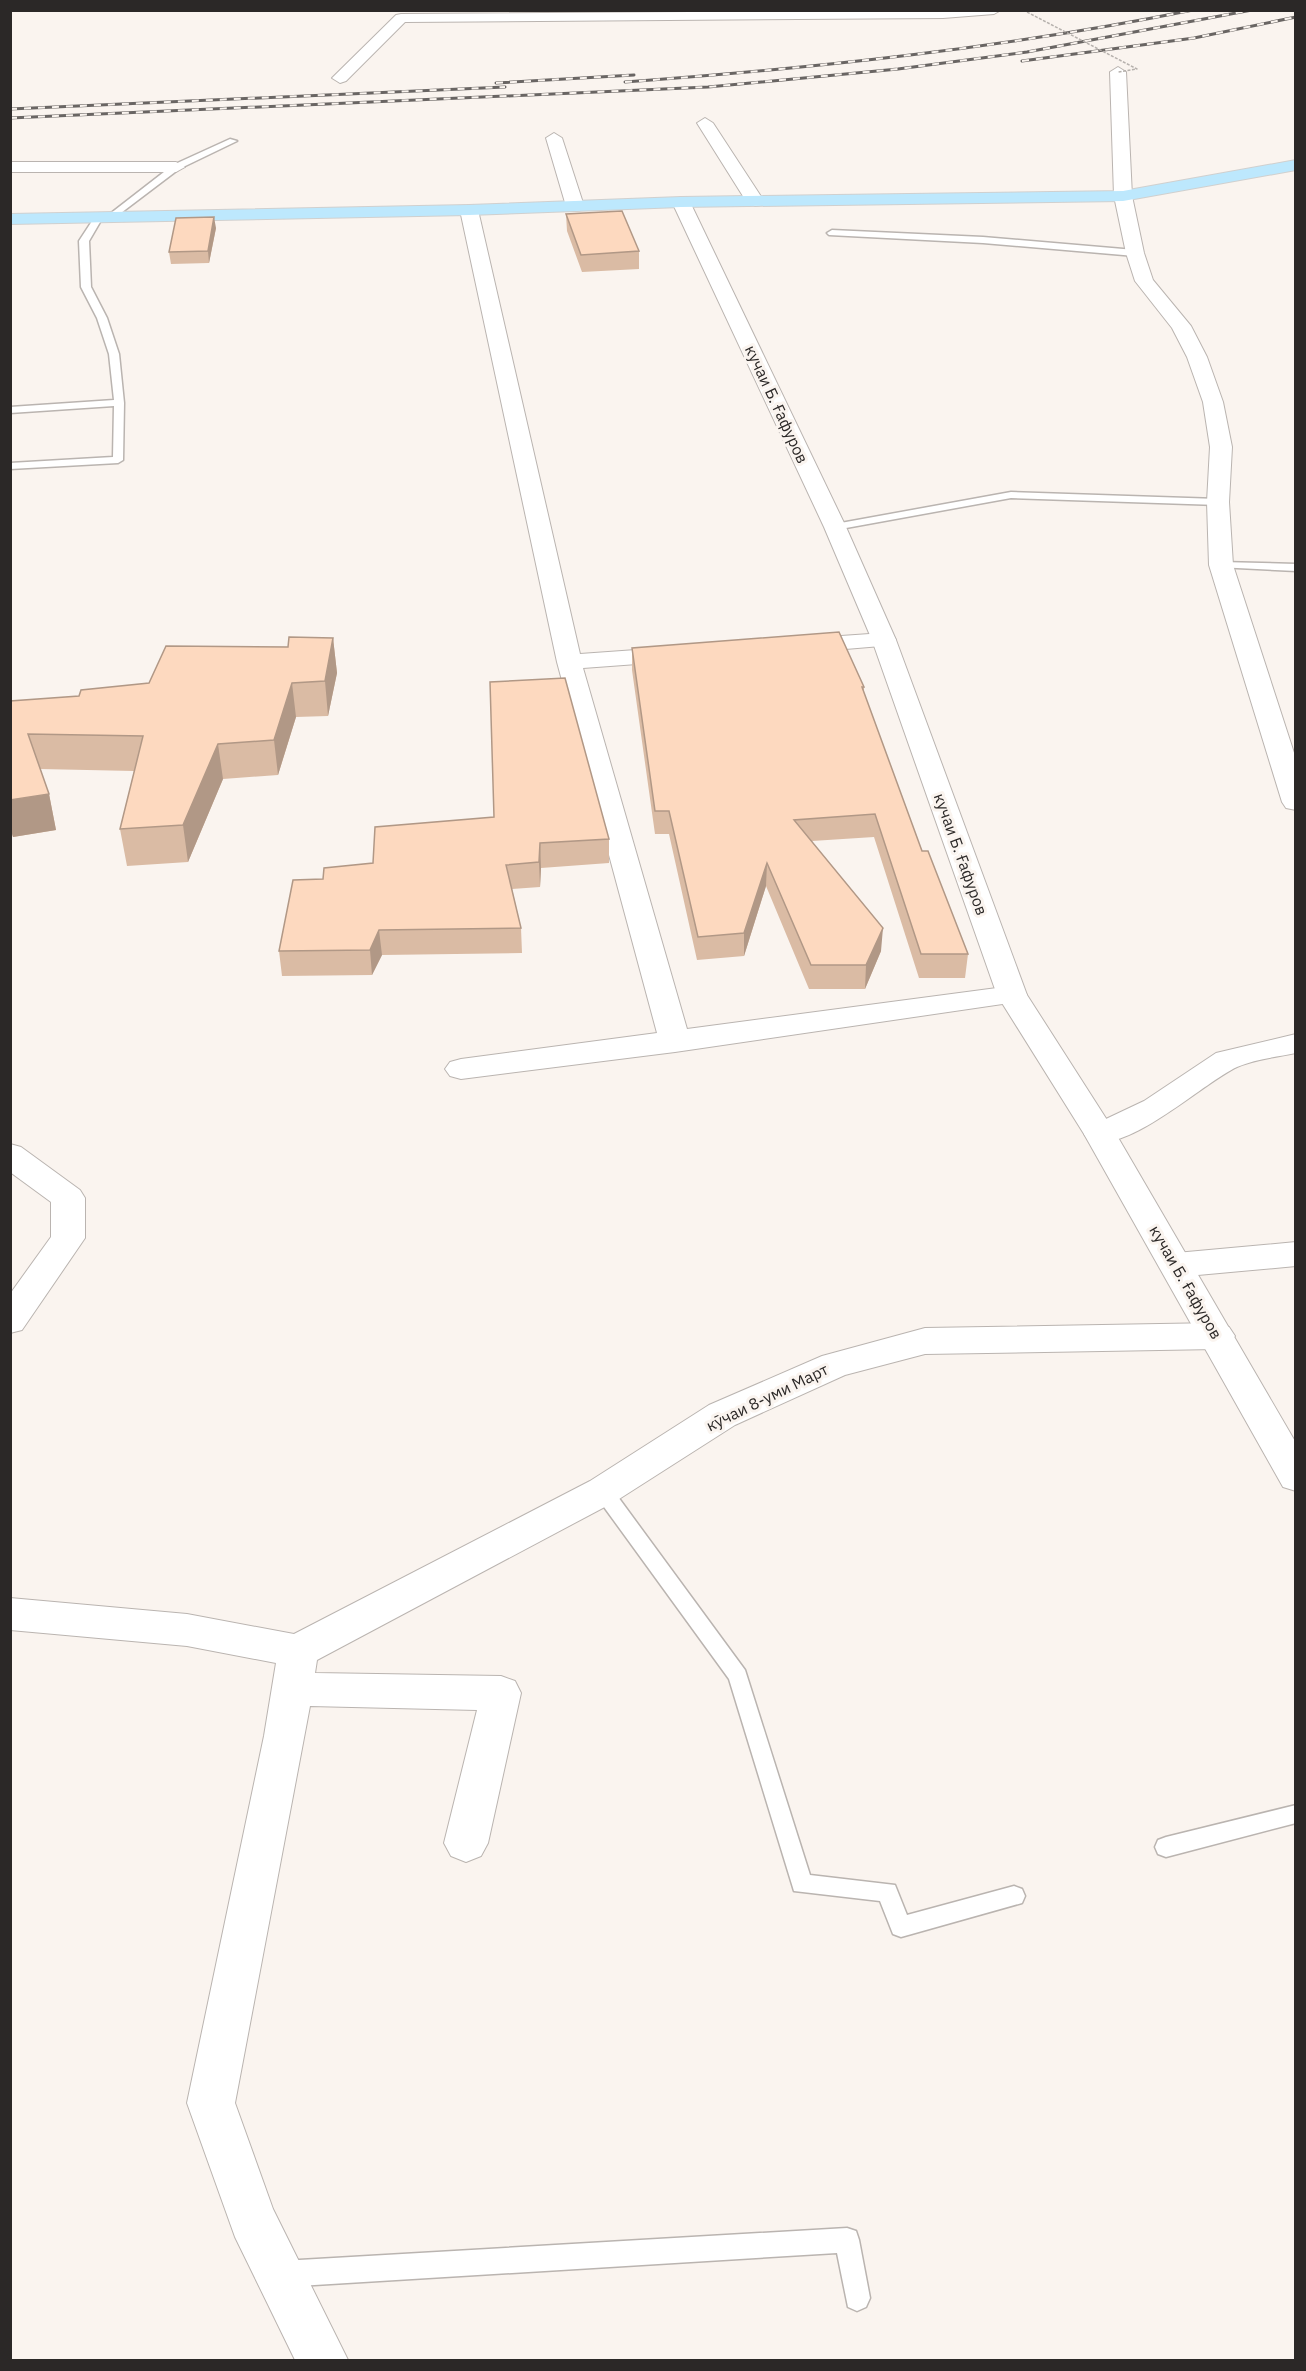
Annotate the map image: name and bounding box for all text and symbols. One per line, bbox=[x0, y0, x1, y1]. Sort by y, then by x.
street label: кучаи Б. Ғафуров bbox=[741, 342, 813, 466]
street label: кучаи Б. Ғафуров bbox=[930, 790, 992, 918]
street label: кучаи Б. Ғафуров bbox=[1145, 1221, 1227, 1343]
street label: кӯчаи 8-уми Март bbox=[703, 1359, 832, 1435]

